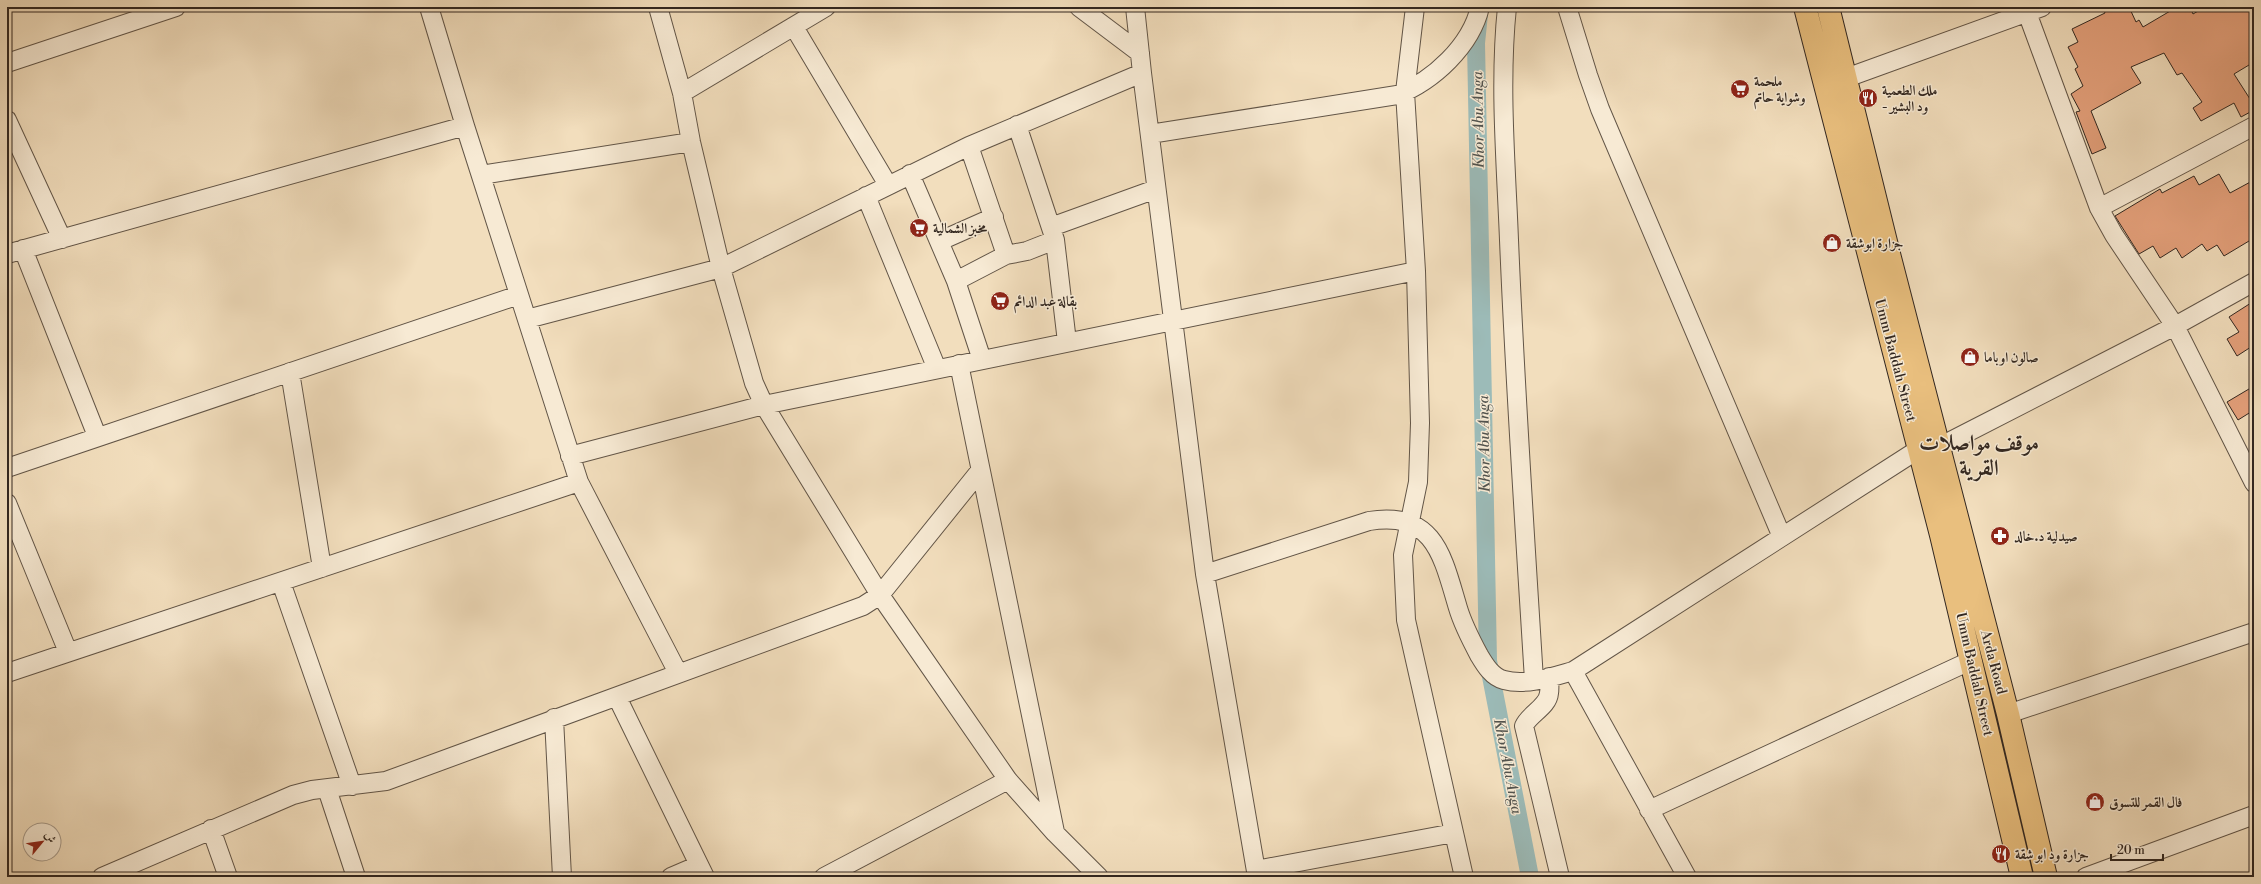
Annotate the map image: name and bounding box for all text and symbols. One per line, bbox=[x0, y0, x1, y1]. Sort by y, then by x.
water label: Khor Abu Anga bbox=[1468, 70, 1489, 169]
place label: ملحمة وشواية حاتم bbox=[1754, 73, 1806, 110]
supermarket icon: ملحمة وشواية حاتم bbox=[1729, 78, 1751, 100]
place label: ملك الطعمية - ود البشير bbox=[1882, 82, 1937, 116]
restaurant icon: ملك الطعمية - ود البشير bbox=[1857, 87, 1879, 109]
supermarket icon: مخبز الشمالية bbox=[908, 217, 930, 239]
place label: مخبز الشمالية bbox=[933, 220, 988, 238]
shop icon: جزارة ابوشقة bbox=[1821, 232, 1843, 254]
place label: جزارة ابوشقة bbox=[1846, 235, 1903, 253]
supermarket icon: بقالة عبد الدائم bbox=[989, 290, 1011, 312]
place label: بقالة عبد الدائم bbox=[1014, 293, 1077, 314]
street label: Umm Baddah Street bbox=[1870, 297, 1920, 424]
shop icon: صالون اوباما bbox=[1959, 346, 1981, 368]
place label: صالون اوباما bbox=[1984, 349, 2039, 367]
water label: Khor Abu Anga bbox=[1474, 394, 1495, 493]
district label: موقف مواصلات القرية bbox=[1919, 430, 2039, 482]
pharmacy icon: صيدلية د.خالد bbox=[1989, 525, 2011, 547]
place label: صيدلية د.خالد bbox=[2014, 528, 2078, 546]
street label: Umm Baddah Street bbox=[1951, 611, 1997, 738]
street label: Arda Road bbox=[1976, 627, 2010, 696]
water label: Khor Abu Anga bbox=[1489, 717, 1526, 816]
shop icon: فال القمر للتسوق bbox=[2084, 791, 2106, 813]
place label: فال القمر للتسوق bbox=[2109, 794, 2182, 812]
north arrow bbox=[22, 822, 62, 862]
text: ش bbox=[41, 829, 59, 846]
scale bar bbox=[2111, 836, 2163, 862]
restaurant icon: جزارة ود ابو شقة bbox=[1990, 843, 2012, 865]
text: 20 m bbox=[2117, 843, 2145, 858]
place label: جزارة ود ابو شقة bbox=[2015, 846, 2089, 864]

